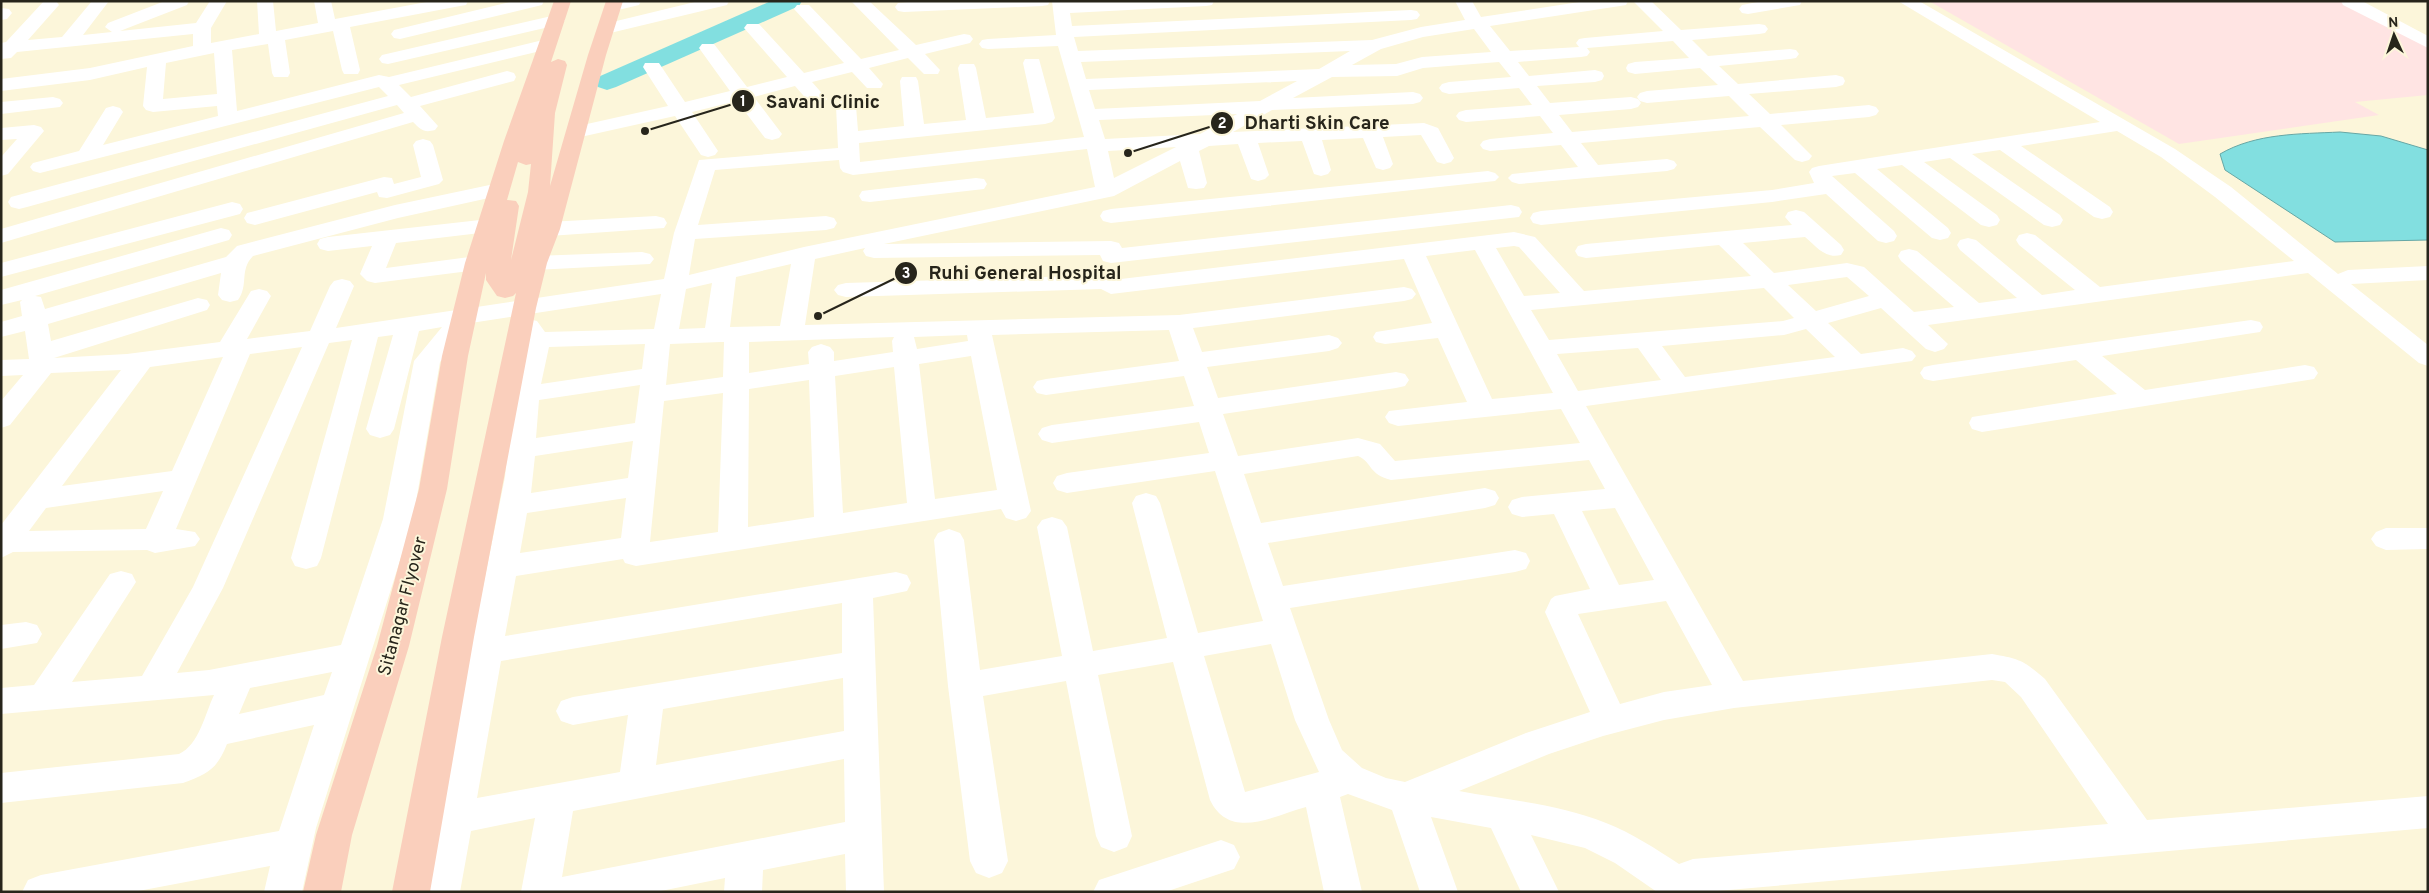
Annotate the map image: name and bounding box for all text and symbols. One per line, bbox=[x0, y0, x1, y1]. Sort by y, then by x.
north arrow bbox=[2369, 10, 2419, 60]
text: N bbox=[2388, 15, 2399, 32]
callout: Savani Clinic bbox=[731, 84, 890, 118]
text: Savani Clinic bbox=[766, 91, 880, 115]
text: 1 bbox=[740, 93, 746, 112]
callout: Dharti Skin Care bbox=[1210, 106, 1400, 140]
text: Dharti Skin Care bbox=[1244, 112, 1390, 136]
text: 2 bbox=[1217, 115, 1227, 134]
callout: Ruhi General Hospital bbox=[893, 256, 1131, 290]
text: Ruhi General Hospital bbox=[928, 262, 1122, 286]
text: 3 bbox=[902, 265, 911, 284]
street label: Sitanagar Flyover bbox=[374, 534, 433, 678]

